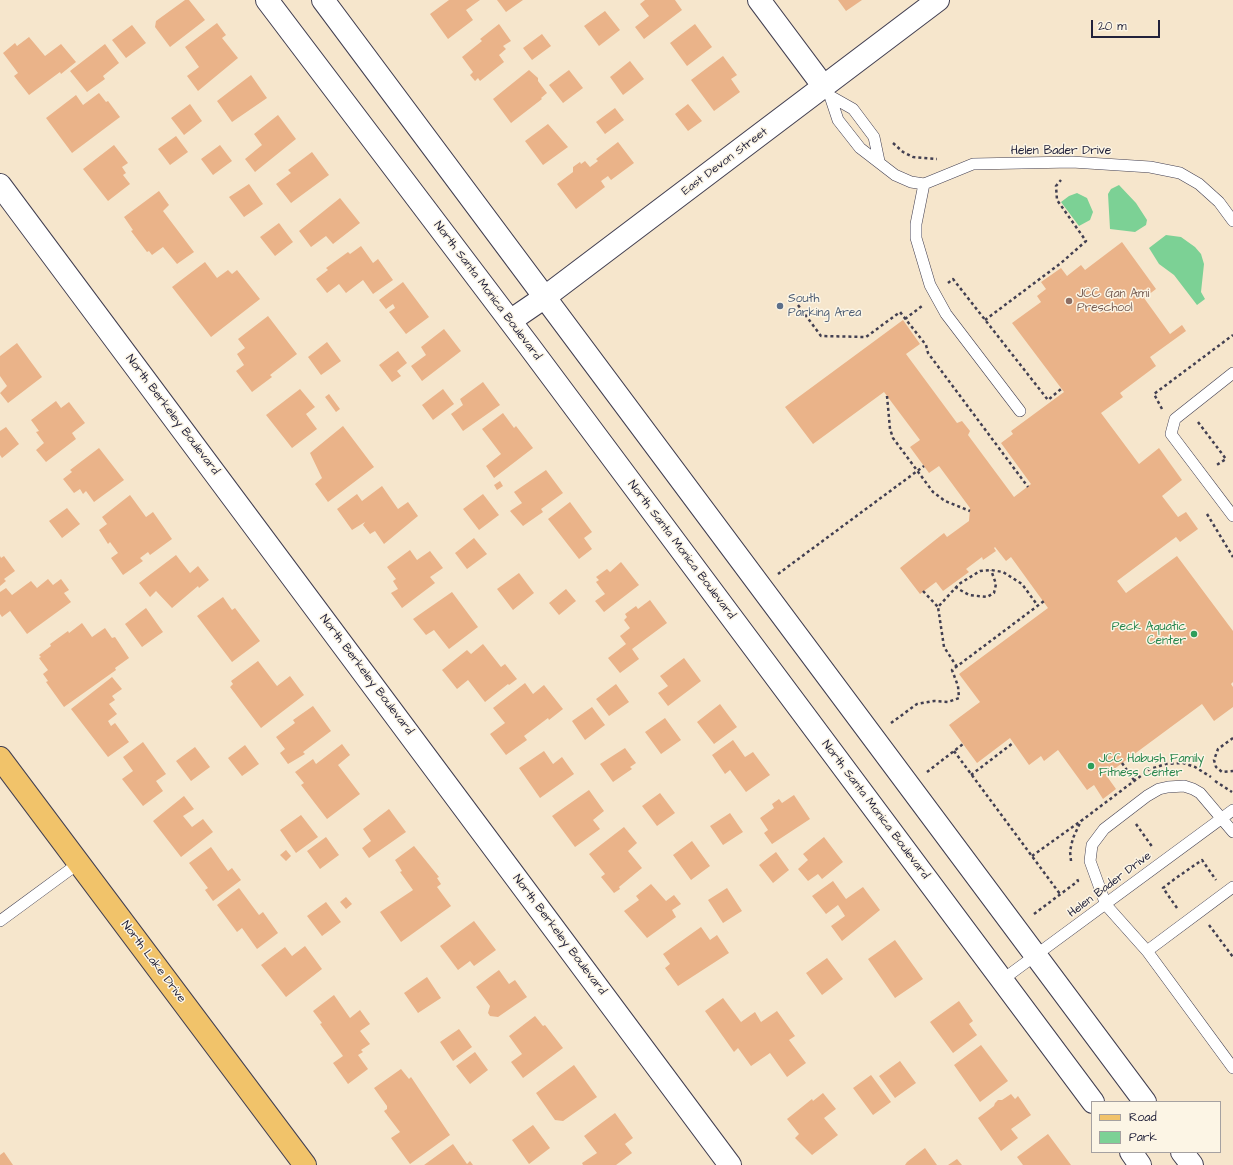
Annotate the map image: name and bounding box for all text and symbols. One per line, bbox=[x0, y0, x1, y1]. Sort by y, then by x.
scale bar bbox=[1093, 12, 1162, 38]
text: 20 m bbox=[1098, 18, 1127, 35]
street label: East Devon Street bbox=[679, 125, 771, 199]
street label: Helen Bader Drive bbox=[1011, 144, 1111, 158]
street label: North Santa Monica Boulevard bbox=[430, 219, 544, 363]
place label: JCC Gan Ami Preschool bbox=[1077, 287, 1149, 315]
place label: South Parking Area bbox=[788, 292, 861, 320]
marker: JCC Gan Ami Preschool bbox=[1064, 296, 1074, 306]
marker: South Parking Area bbox=[775, 301, 785, 311]
street label: North Berkeley Boulevard bbox=[122, 352, 222, 478]
street label: North Santa Monica Boulevard bbox=[624, 478, 738, 622]
street label: North Berkeley Boulevard bbox=[316, 612, 416, 738]
place label: Peck Aquatic Center bbox=[1112, 620, 1186, 648]
marker: Peck Aquatic Center bbox=[1189, 629, 1199, 639]
street label: North Santa Monica Boulevard bbox=[818, 738, 932, 882]
place label: JCC Habush Family Fitness Center bbox=[1099, 752, 1204, 780]
marker: JCC Habush Family Fitness Center bbox=[1086, 761, 1096, 771]
street label: Helen Bader Drive bbox=[1066, 849, 1154, 921]
street label: North Berkeley Boulevard bbox=[509, 872, 609, 998]
street label: North Lake Drive bbox=[118, 918, 188, 1006]
legend bbox=[1091, 1101, 1221, 1153]
text: Road bbox=[1129, 1109, 1157, 1126]
text: Park bbox=[1129, 1129, 1157, 1146]

